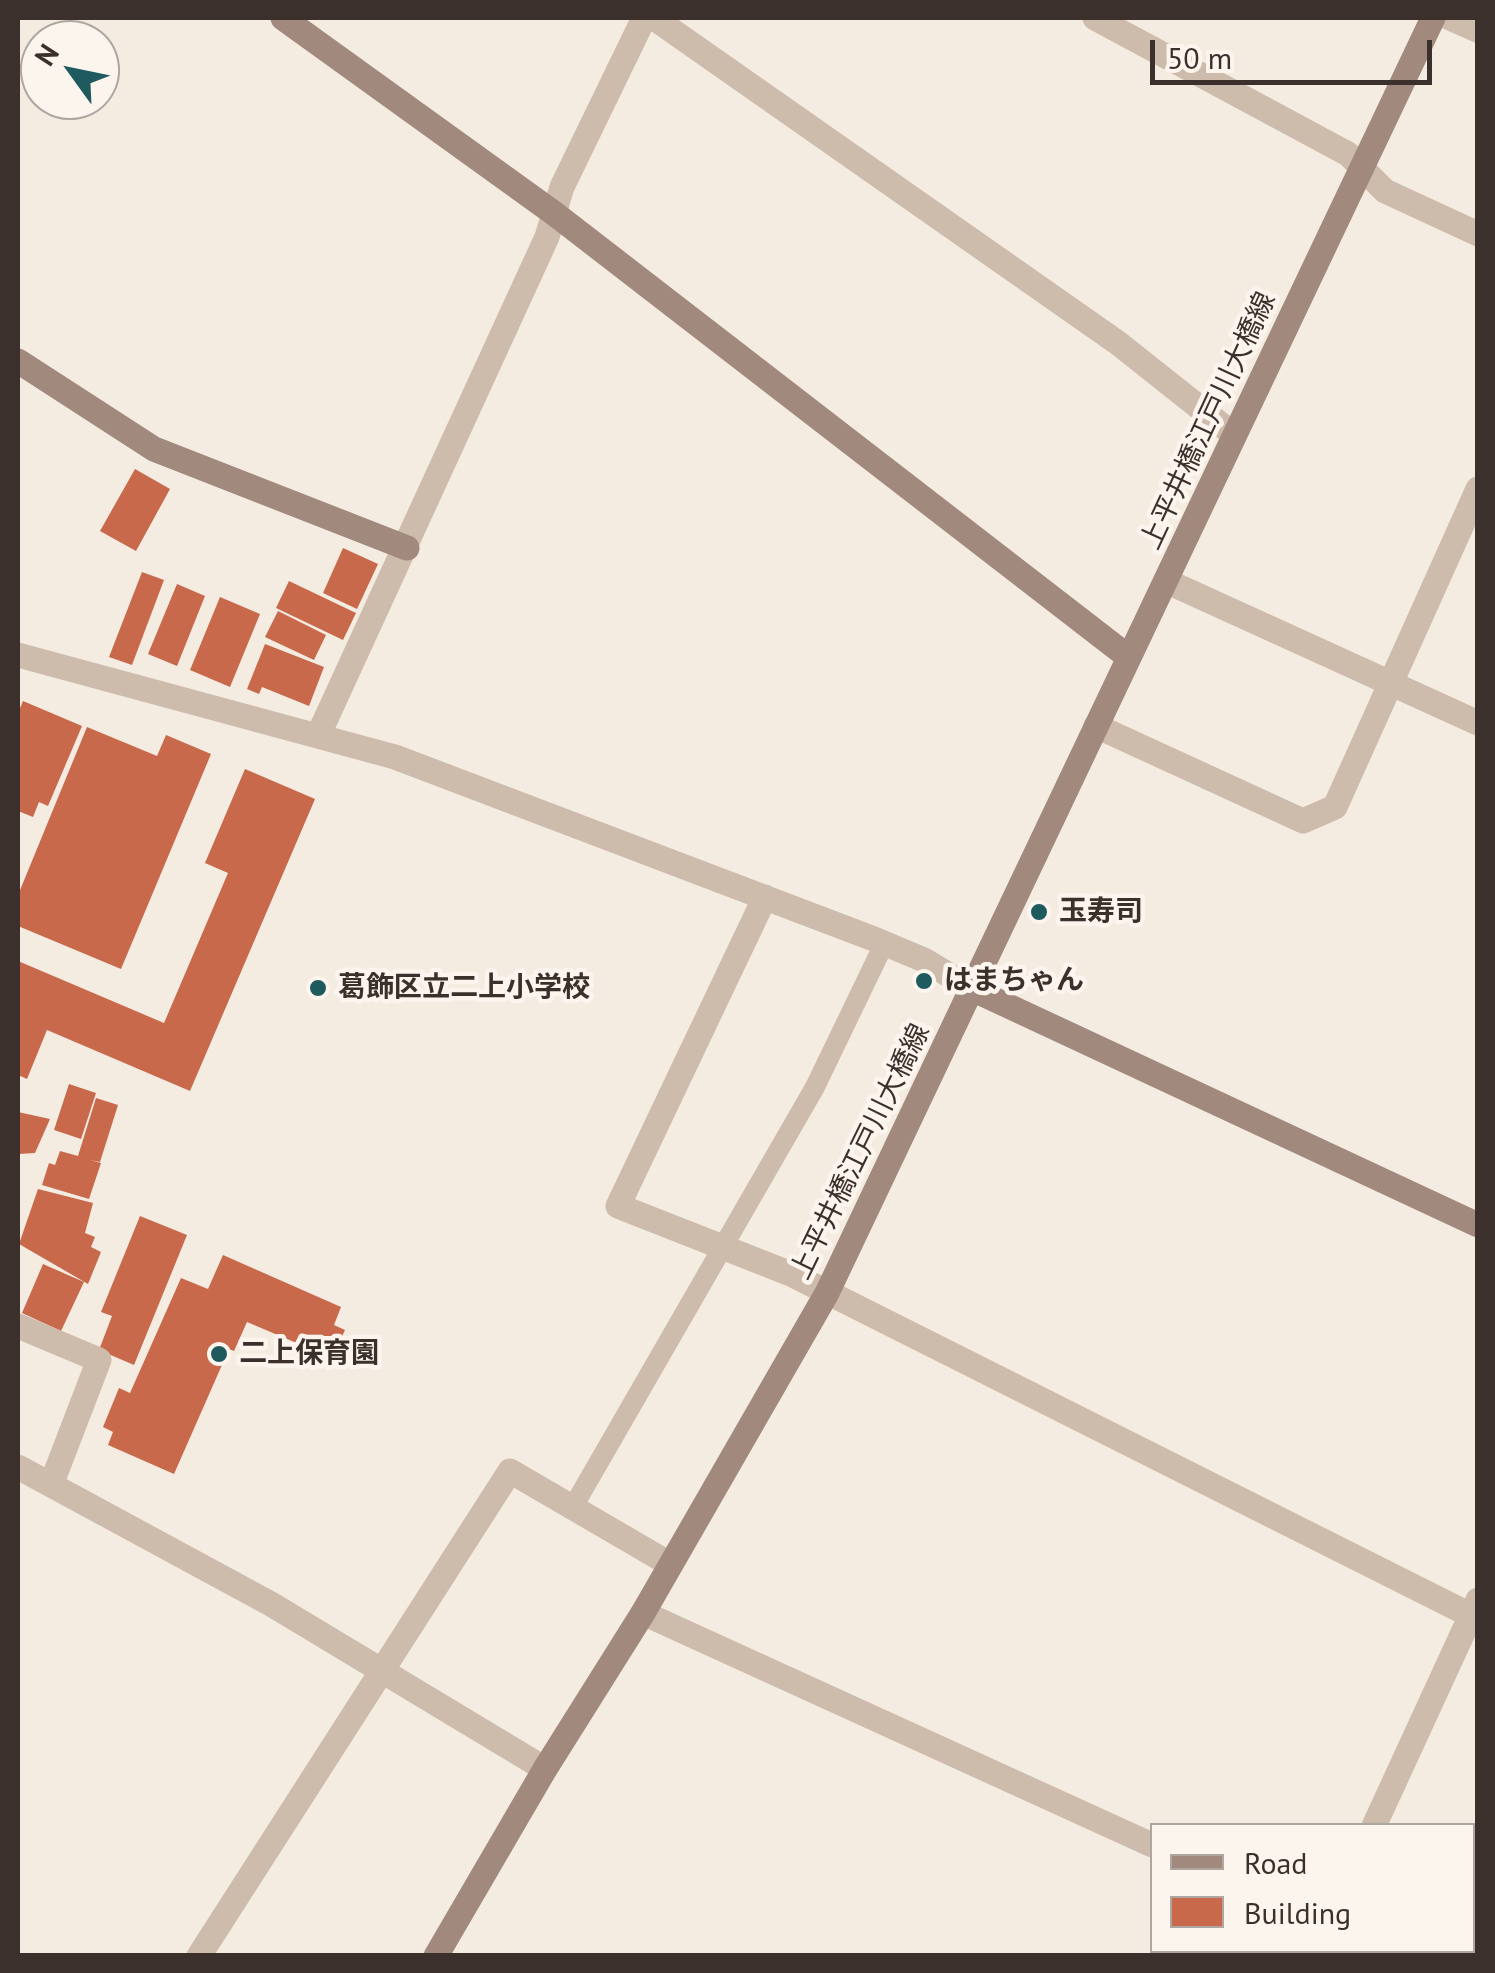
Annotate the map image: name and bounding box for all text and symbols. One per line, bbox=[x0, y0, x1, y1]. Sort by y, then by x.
north arrow bbox=[20, 20, 120, 120]
scale bar bbox=[1155, 20, 1438, 82]
text: N bbox=[26, 37, 67, 72]
text: 50 m bbox=[1167, 38, 1232, 77]
street label: 上平井橋江戸川大橋線 bbox=[1135, 287, 1283, 555]
place label: 玉寿司 bbox=[1059, 895, 1143, 929]
marker: 玉寿司 bbox=[1028, 901, 1050, 923]
place label: はまちゃん bbox=[944, 964, 1084, 998]
marker: はまちゃん bbox=[913, 970, 935, 992]
place label: 葛飾区立二上小学校 bbox=[338, 971, 590, 1005]
marker: 葛飾区立二上小学校 bbox=[307, 977, 329, 999]
street label: 上平井橋江戸川大橋線 bbox=[785, 1019, 937, 1285]
place label: 二上保育園 bbox=[239, 1337, 379, 1371]
marker: 二上保育園 bbox=[208, 1343, 230, 1365]
legend bbox=[1150, 1823, 1475, 1953]
text: Road bbox=[1244, 1843, 1308, 1882]
text: Building bbox=[1244, 1893, 1351, 1932]

